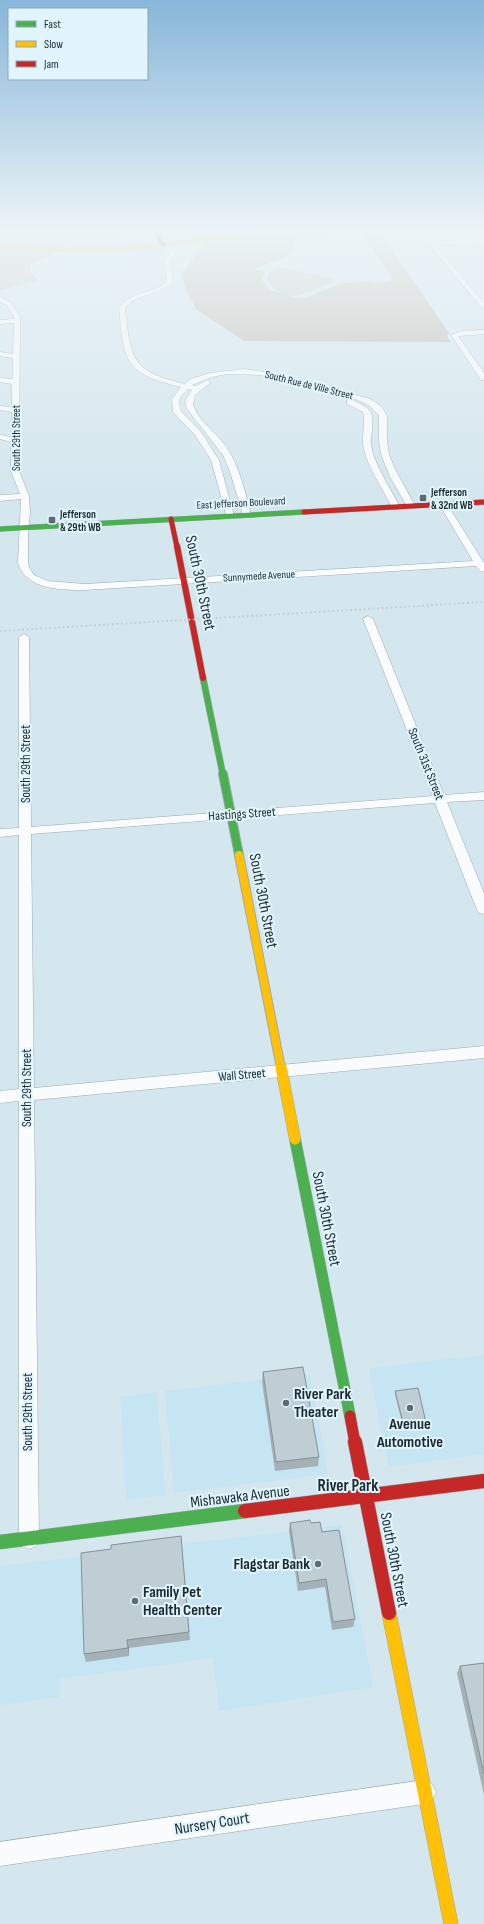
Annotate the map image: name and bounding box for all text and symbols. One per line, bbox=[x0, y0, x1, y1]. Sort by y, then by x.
legend bbox=[8, 8, 148, 80]
text: Fast bbox=[44, 17, 61, 32]
text: Slow bbox=[44, 37, 63, 52]
text: Jam bbox=[43, 57, 59, 72]
street label: South Rue de Ville Street bbox=[263, 368, 355, 402]
street label: South 29th Street bbox=[10, 404, 23, 471]
place label: Jefferson & 32nd WB bbox=[430, 486, 473, 512]
marker: Jefferson & 32nd WB bbox=[418, 493, 428, 503]
street label: East Jefferson Boulevard bbox=[196, 494, 286, 512]
place label: Jefferson & 29th WB bbox=[59, 508, 101, 534]
marker: Jefferson & 29th WB bbox=[47, 515, 57, 525]
street label: South 30th Street bbox=[181, 534, 219, 632]
street label: Sunnymede Avenue bbox=[223, 568, 295, 584]
street label: South 29th Street bbox=[18, 725, 34, 803]
street label: South 31st Street bbox=[404, 726, 448, 802]
street label: Hastings Street bbox=[208, 804, 276, 824]
street label: South 30th Street bbox=[244, 852, 282, 950]
street label: South 29th Street bbox=[19, 1049, 35, 1127]
street label: Wall Street bbox=[218, 1065, 266, 1085]
street label: South 30th Street bbox=[307, 1170, 345, 1268]
street label: South 29th Street bbox=[20, 1373, 36, 1451]
place label: River Park Theater bbox=[294, 1385, 351, 1422]
marker: River Park Theater bbox=[281, 1398, 291, 1408]
marker: Avenue Automotive bbox=[405, 1403, 415, 1413]
place label: Avenue Automotive bbox=[376, 1415, 443, 1452]
district label: River Park bbox=[318, 1476, 379, 1496]
street label: Mishawaka Avenue bbox=[189, 1481, 291, 1513]
street label: South 30th Street bbox=[375, 1511, 413, 1609]
place label: Flagstar Bank bbox=[233, 1555, 310, 1574]
marker: Flagstar Bank bbox=[313, 1559, 323, 1569]
place label: Family Pet Health Center bbox=[143, 1583, 222, 1620]
marker: Family Pet Health Center bbox=[130, 1596, 140, 1606]
street label: Nursery Court bbox=[173, 1809, 251, 1839]

